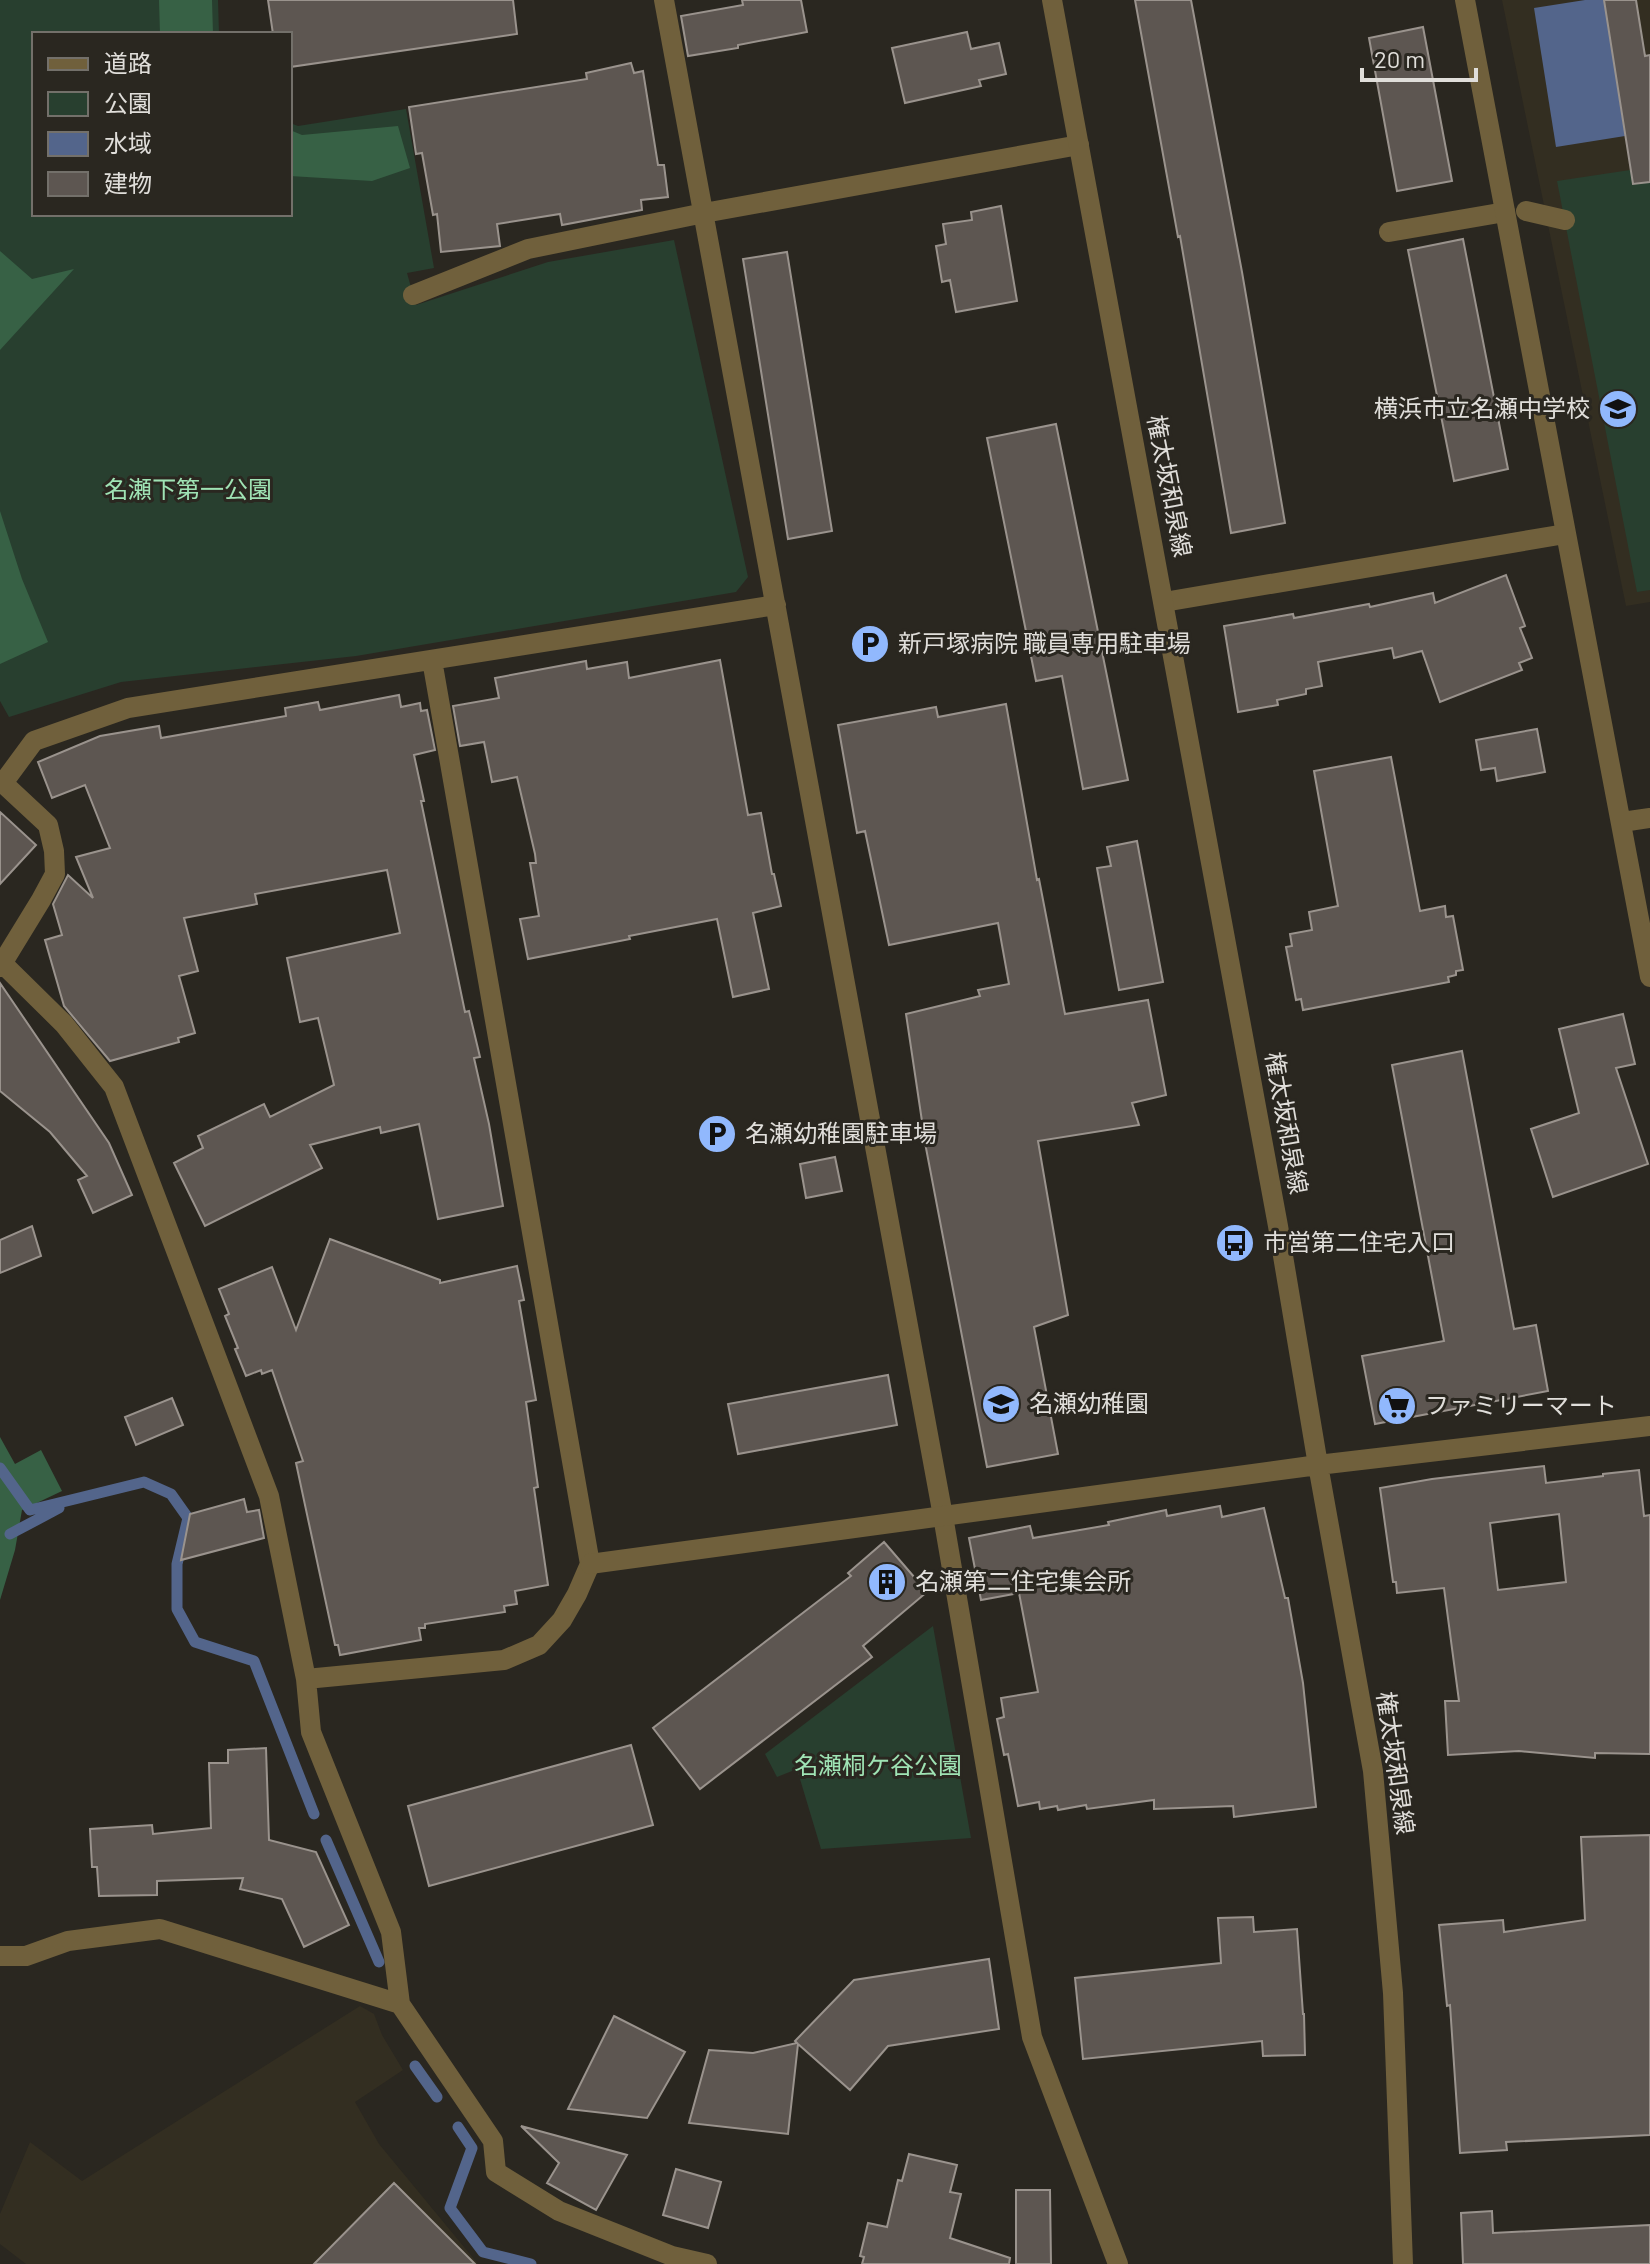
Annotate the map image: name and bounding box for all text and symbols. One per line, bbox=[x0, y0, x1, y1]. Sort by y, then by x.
legend bbox=[32, 32, 292, 216]
scale bar bbox=[1362, 32, 1476, 82]
text: 20 m bbox=[1374, 44, 1425, 73]
text: 道路 bbox=[104, 48, 152, 77]
text: 公園 bbox=[104, 88, 152, 117]
text: 水域 bbox=[104, 128, 152, 157]
text: 建物 bbox=[104, 168, 152, 197]
school or university icon: 横浜市立名瀬中学校 bbox=[1597, 388, 1639, 430]
place label: 横浜市立名瀬中学校 bbox=[1374, 393, 1590, 422]
street label: 権太坂和泉線 bbox=[1143, 412, 1198, 559]
park label: 名瀬下第一公園 bbox=[104, 474, 272, 503]
parking icon: 新戸塚病院 職員専用駐車場 bbox=[849, 623, 891, 665]
place label: 新戸塚病院 職員専用駐車場 bbox=[898, 628, 1191, 657]
street label: 権太坂和泉線 bbox=[1261, 1049, 1314, 1196]
parking icon: 名瀬幼稚園駐車場 bbox=[696, 1113, 738, 1155]
place label: 名瀬幼稚園駐車場 bbox=[745, 1118, 937, 1147]
bus stop icon: 市営第二住宅入口 bbox=[1214, 1222, 1256, 1264]
place label: 市営第二住宅入口 bbox=[1263, 1227, 1455, 1256]
school or university icon: 名瀬幼稚園 bbox=[980, 1383, 1022, 1425]
supermarket icon: ファミリーマート bbox=[1376, 1385, 1418, 1427]
place label: 名瀬幼稚園 bbox=[1029, 1388, 1149, 1417]
place label: ファミリーマート bbox=[1425, 1390, 1617, 1419]
building icon: 名瀬第二住宅集会所 bbox=[866, 1561, 908, 1603]
place label: 名瀬第二住宅集会所 bbox=[915, 1566, 1131, 1595]
street label: 権太坂和泉線 bbox=[1372, 1689, 1421, 1836]
park label: 名瀬桐ケ谷公園 bbox=[794, 1750, 962, 1779]

